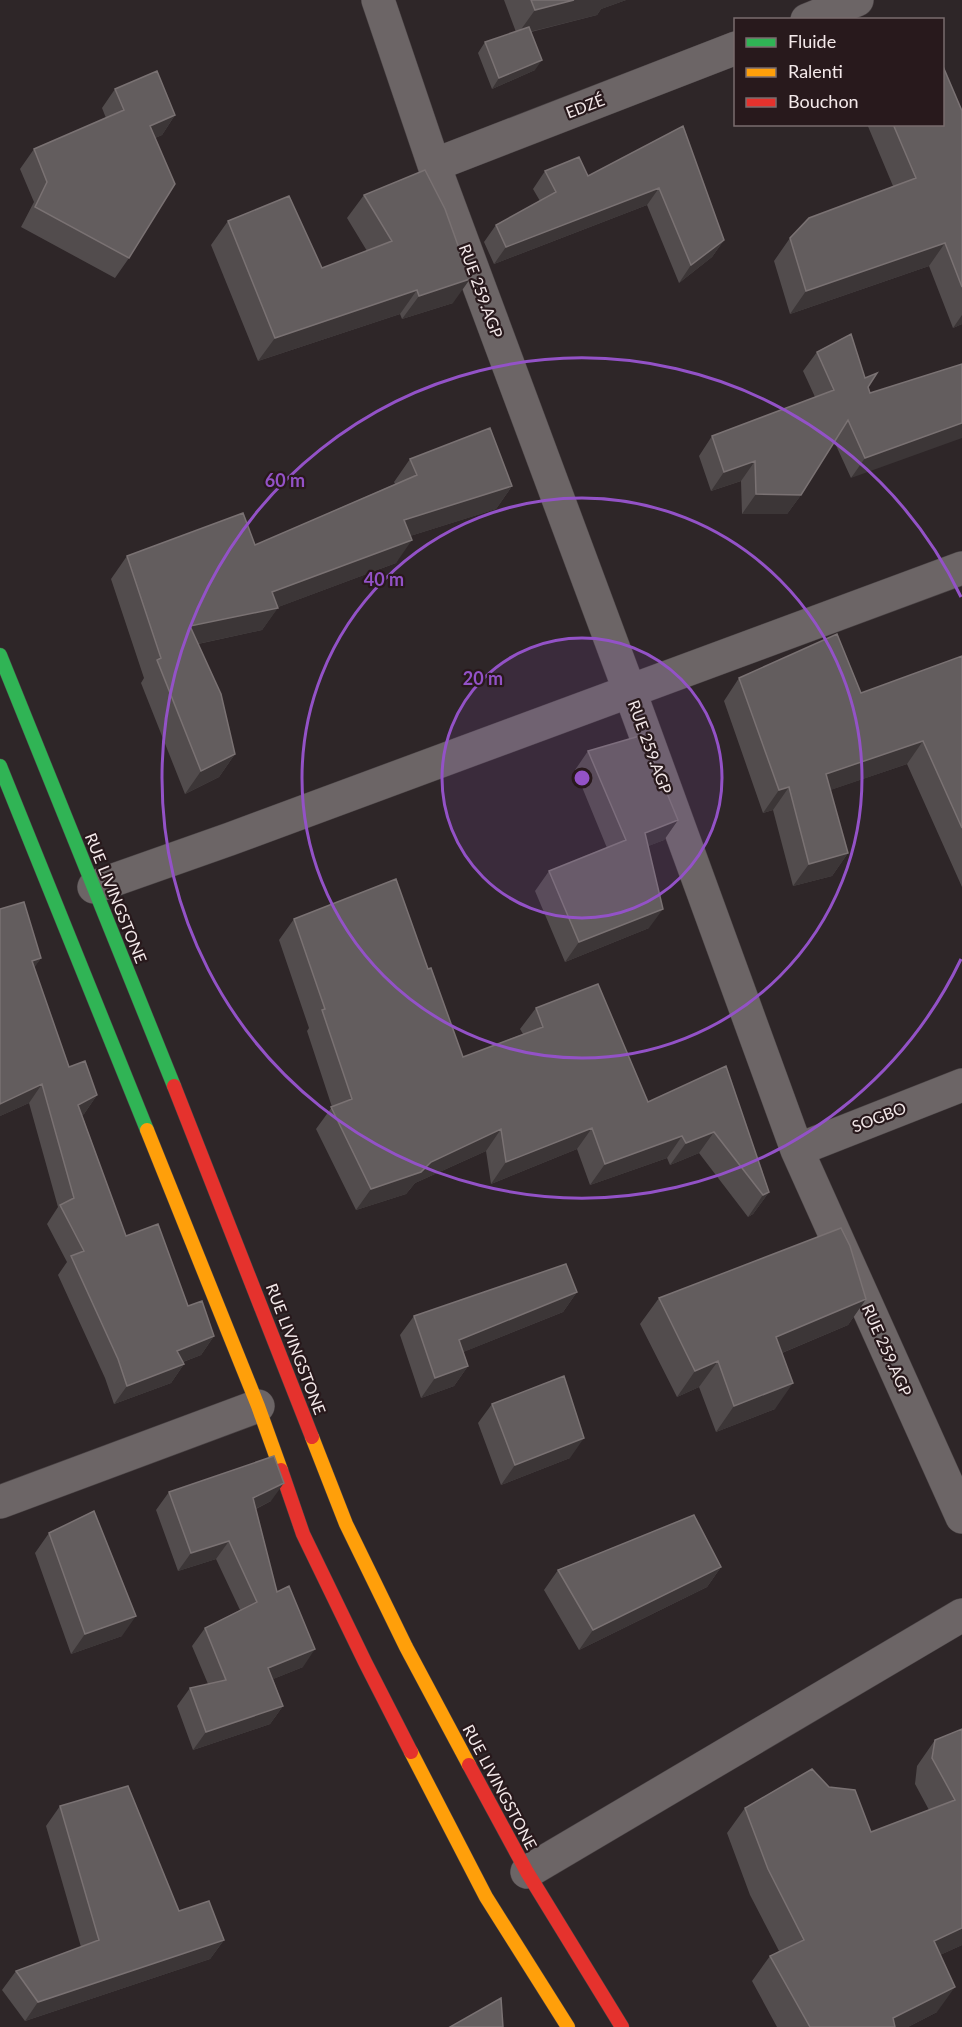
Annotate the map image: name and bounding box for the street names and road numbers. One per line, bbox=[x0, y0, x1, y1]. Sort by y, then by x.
street label: EDZÉ bbox=[563, 89, 607, 122]
street label: RUE 259.AGP bbox=[456, 241, 507, 341]
street label: RUE 259.AGP bbox=[625, 697, 676, 797]
street label: RUE LIVINGSTONE bbox=[82, 830, 151, 966]
street label: SOGBO bbox=[849, 1098, 909, 1135]
street label: RUE LIVINGSTONE bbox=[263, 1281, 330, 1417]
street label: RUE 259.AGP bbox=[859, 1301, 916, 1399]
street label: RUE LIVINGSTONE bbox=[459, 1721, 541, 1853]

